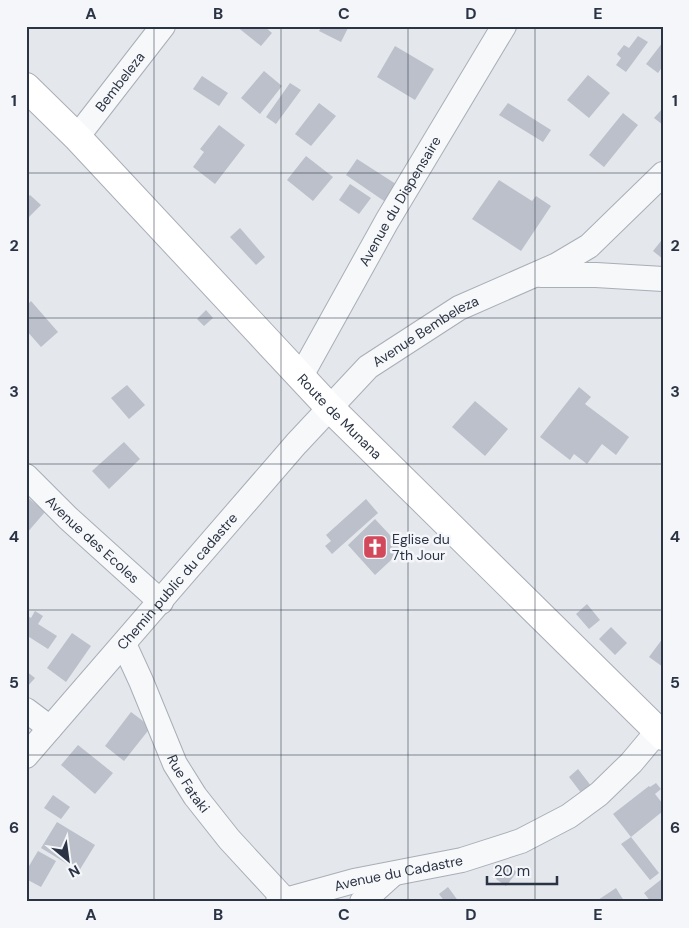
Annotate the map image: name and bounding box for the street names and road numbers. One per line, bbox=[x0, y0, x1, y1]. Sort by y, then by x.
street label: Bembeleza bbox=[91, 48, 149, 115]
street label: Avenue du Dispensaire bbox=[355, 133, 445, 269]
street label: Avenue Bembeleza bbox=[369, 291, 481, 371]
street label: Route de Munana bbox=[294, 370, 386, 463]
street label: Avenue des Ecoles bbox=[42, 492, 143, 587]
street label: Chemin public du cadastre bbox=[113, 509, 241, 653]
street label: Rue Fataki bbox=[163, 752, 214, 816]
street label: Avenue du Cadastre bbox=[332, 851, 464, 895]

